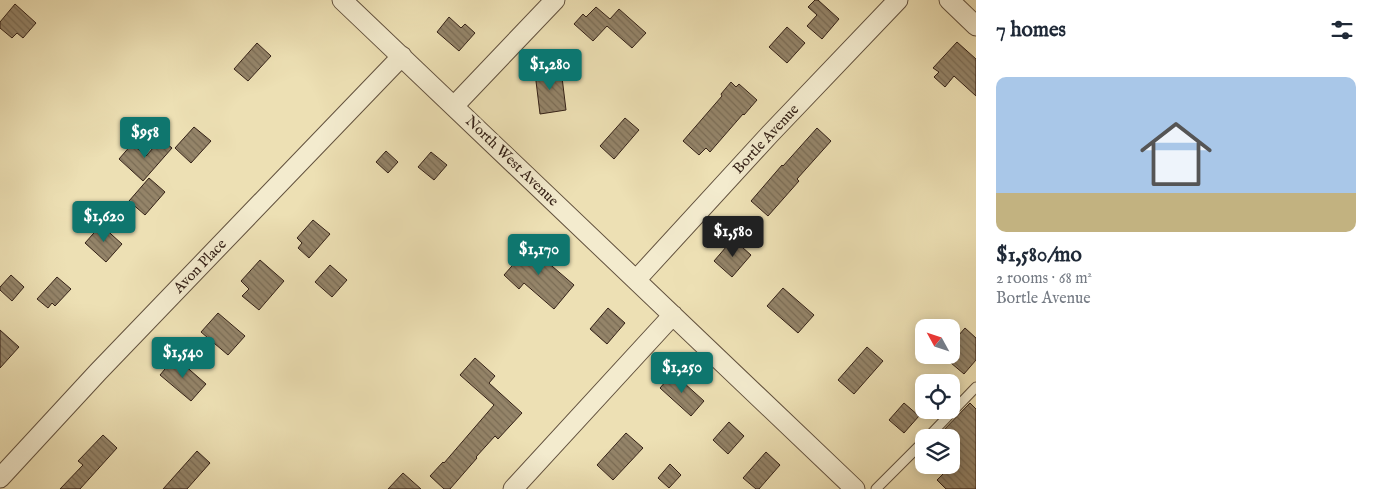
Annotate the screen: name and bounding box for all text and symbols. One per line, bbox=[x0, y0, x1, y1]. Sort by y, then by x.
icon: filters bbox=[1328, 16, 1356, 44]
text: 7 homes bbox=[996, 17, 1066, 44]
pin: $1,280 bbox=[509, 48, 591, 91]
text: $1,280 bbox=[530, 55, 570, 75]
street label: Bortle Avenue bbox=[729, 100, 803, 178]
icon: home bbox=[1131, 109, 1221, 199]
street label: North West Avenue bbox=[461, 112, 563, 210]
pin: $958 bbox=[115, 116, 175, 159]
text: $958 bbox=[131, 123, 159, 143]
pin: $1,620 bbox=[63, 200, 145, 243]
text: $1,620 bbox=[83, 207, 125, 227]
pin: $1,580 bbox=[692, 216, 774, 258]
text: $1,580 bbox=[713, 222, 753, 242]
pin: $1,170 bbox=[498, 234, 580, 276]
street label: Avon Place bbox=[169, 235, 231, 298]
text: $1,170 bbox=[519, 240, 559, 260]
text: $1,580/mo bbox=[996, 242, 1082, 269]
text: 2 rooms · 68 m² bbox=[996, 269, 1092, 289]
text: Bortle Avenue bbox=[996, 289, 1091, 309]
north arrow bbox=[915, 319, 960, 364]
map controls bbox=[915, 319, 960, 474]
pin: $1,540 bbox=[142, 336, 224, 379]
text: $1,540 bbox=[163, 343, 203, 363]
pin: $1,250 bbox=[641, 352, 723, 394]
text: $1,250 bbox=[662, 358, 702, 378]
button: locate bbox=[915, 374, 960, 419]
button: layers bbox=[915, 429, 960, 474]

